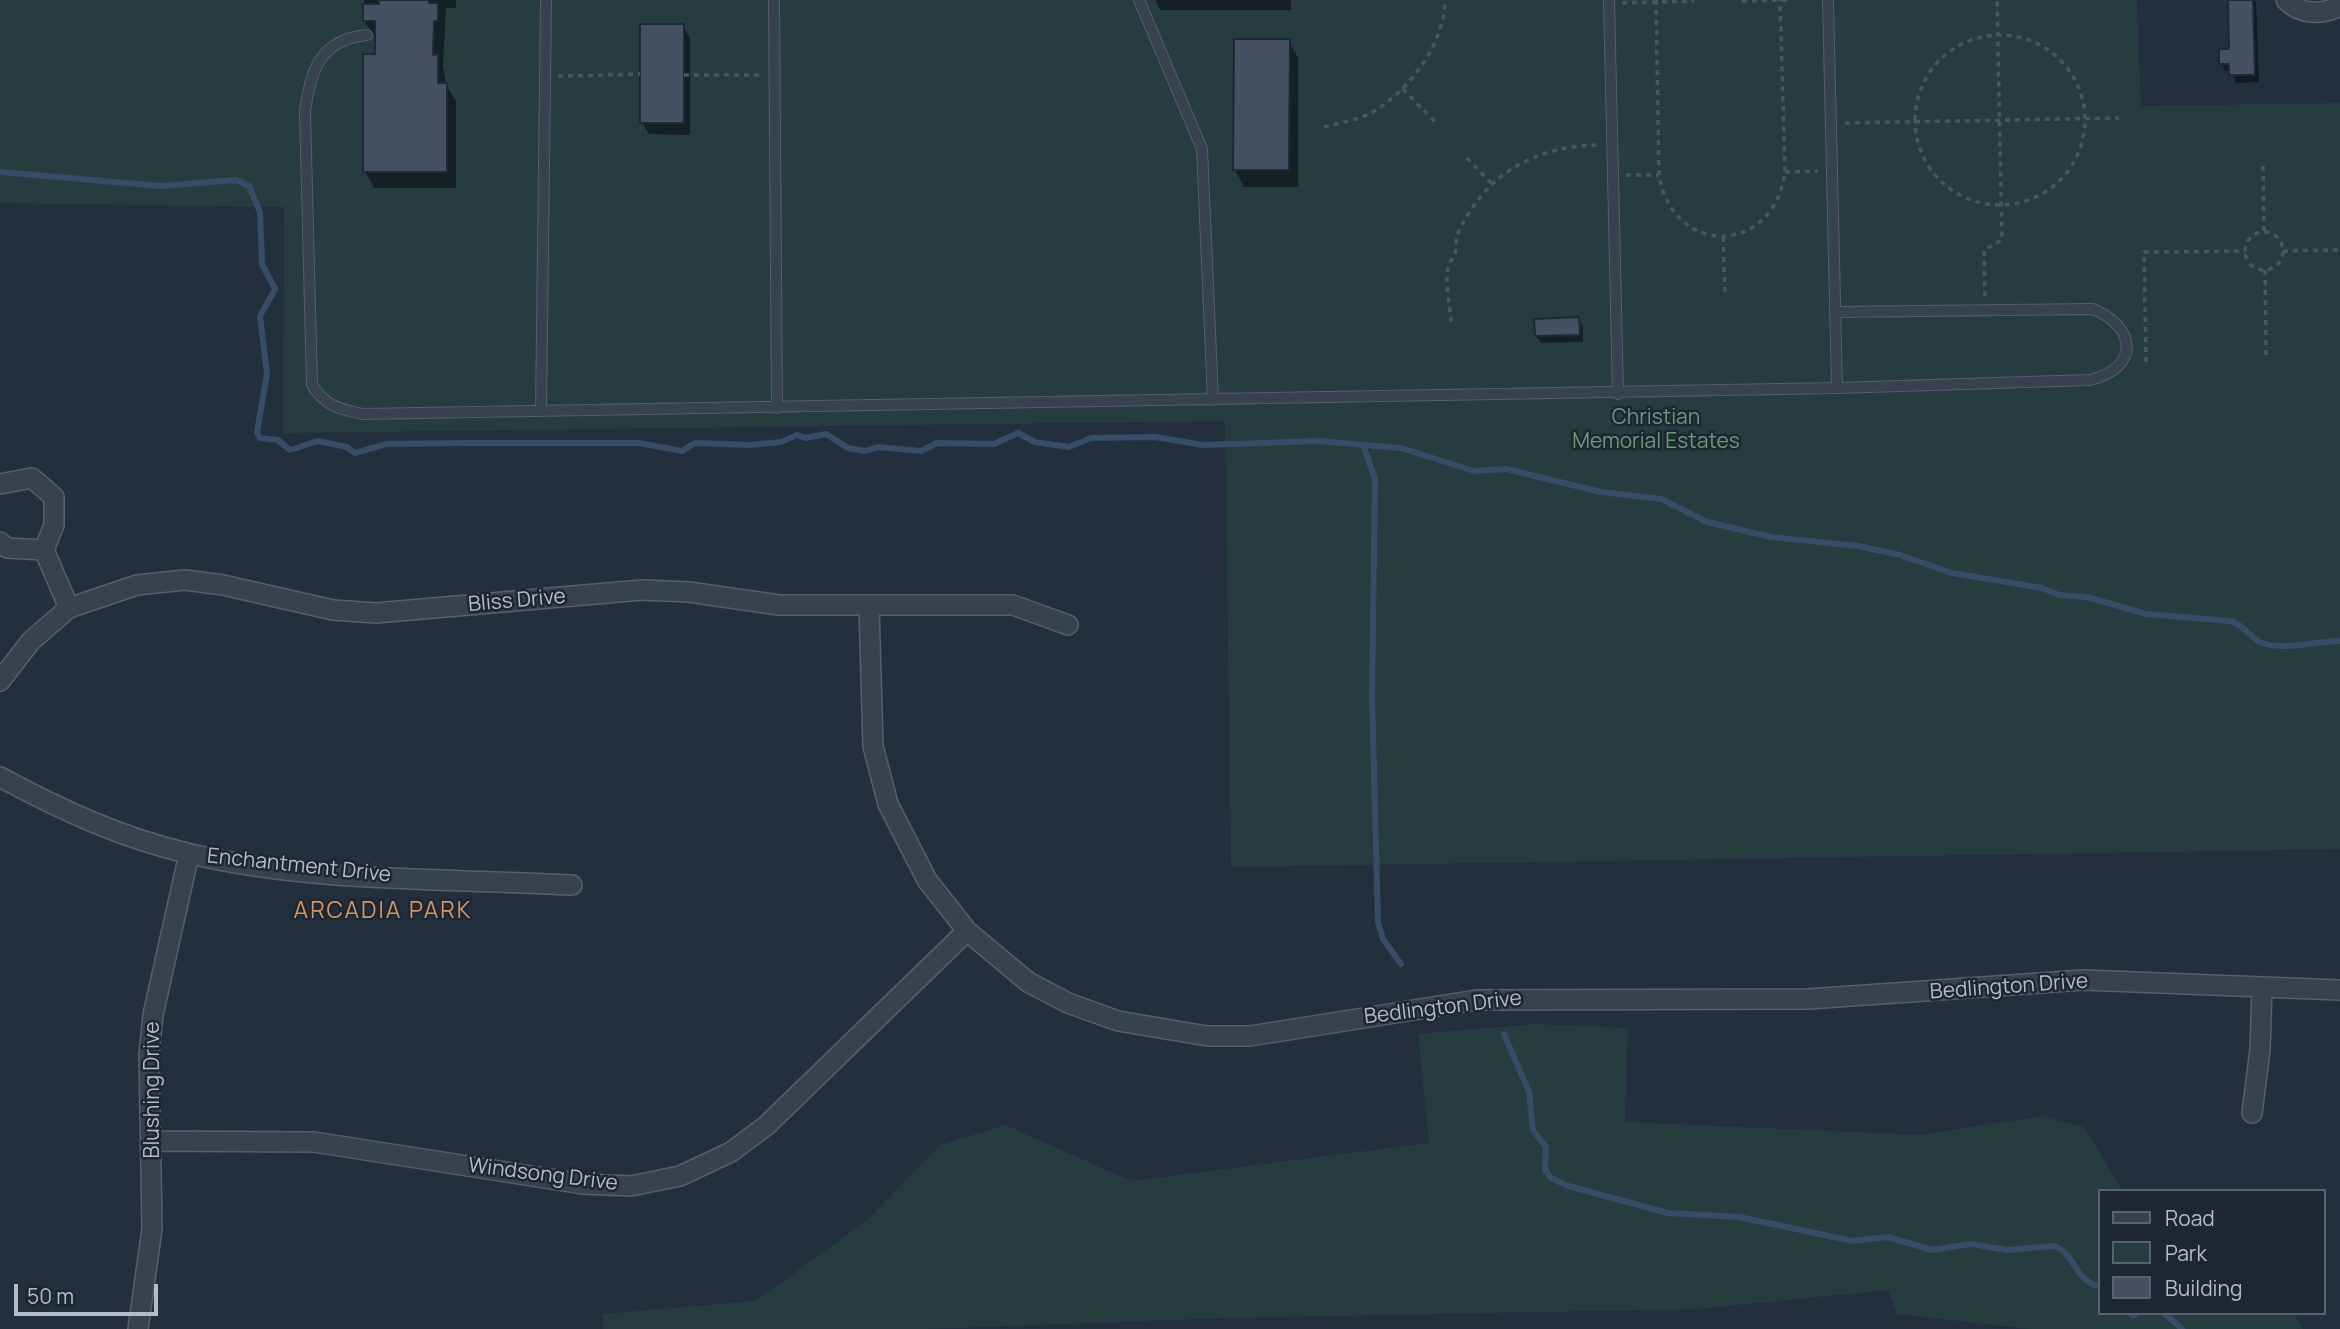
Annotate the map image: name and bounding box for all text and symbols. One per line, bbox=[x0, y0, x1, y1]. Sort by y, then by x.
park label: Christian Memorial Estates bbox=[1572, 405, 1740, 455]
street label: Bliss Drive bbox=[467, 584, 567, 618]
street label: Enchantment Drive bbox=[206, 844, 392, 888]
district label: ARCADIA PARK bbox=[295, 898, 471, 926]
street label: Bedlington Drive bbox=[1929, 969, 2089, 1005]
street label: Bedlington Drive bbox=[1363, 986, 1523, 1030]
street label: Blushing Drive bbox=[140, 1022, 166, 1158]
street label: Windsong Drive bbox=[467, 1153, 619, 1197]
legend bbox=[2098, 1189, 2326, 1315]
text: Road bbox=[2165, 1204, 2215, 1232]
text: Park bbox=[2165, 1239, 2207, 1267]
scale bar bbox=[18, 1270, 161, 1314]
text: Building bbox=[2165, 1274, 2242, 1302]
text: 50 m bbox=[27, 1282, 74, 1310]

